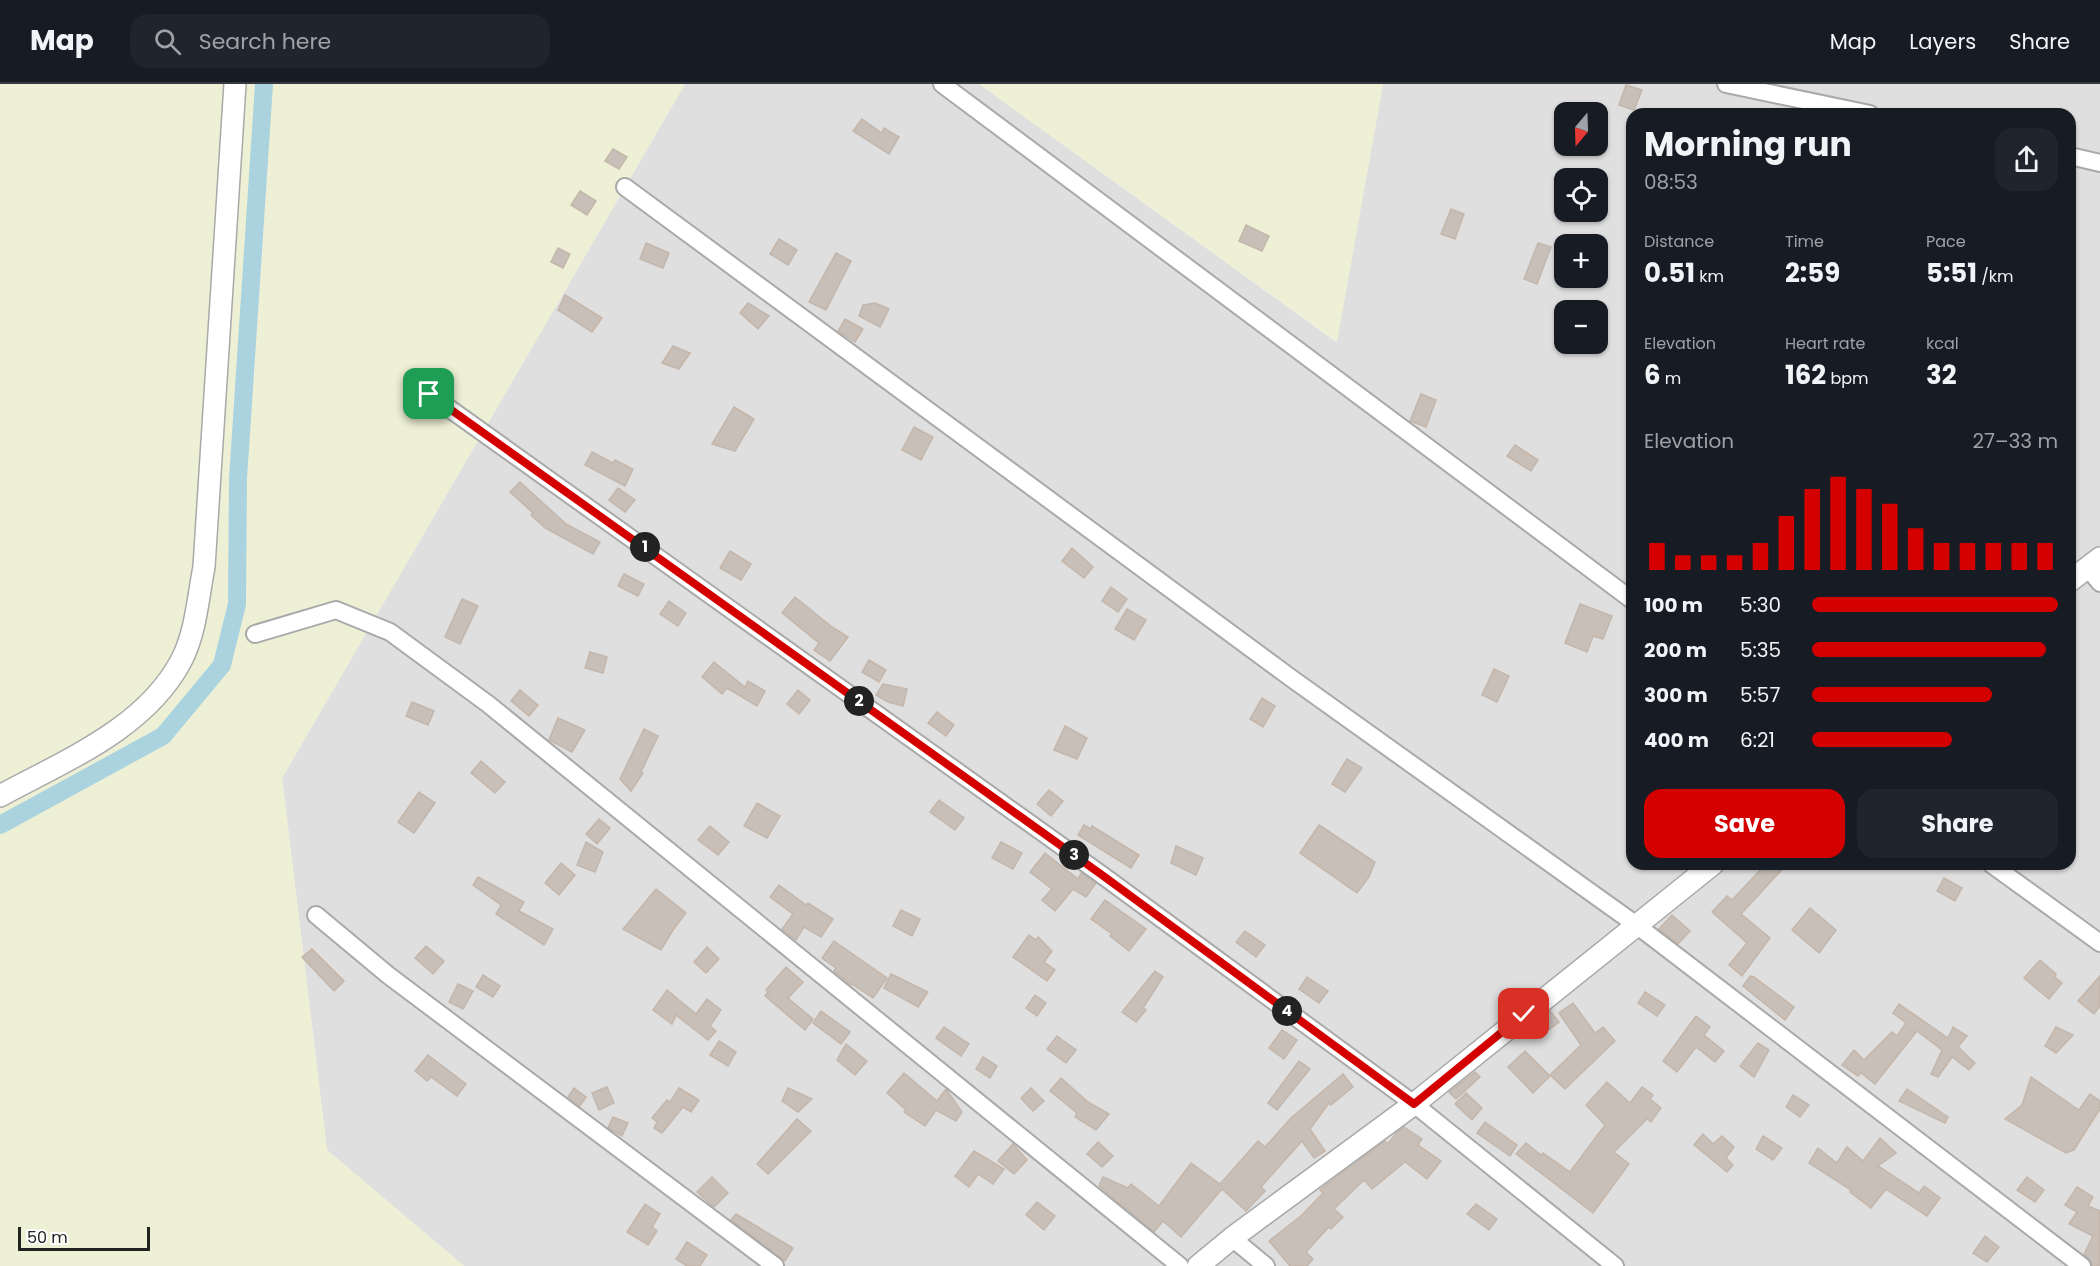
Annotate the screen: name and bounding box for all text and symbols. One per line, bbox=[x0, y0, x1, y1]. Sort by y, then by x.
search box bbox=[130, 14, 550, 68]
text: Map bbox=[30, 21, 94, 60]
icon: search bbox=[151, 25, 184, 58]
text: Search here bbox=[199, 26, 331, 57]
text: Map bbox=[1830, 27, 1876, 56]
text: Layers bbox=[1909, 27, 1976, 56]
text: Share bbox=[2009, 27, 2070, 56]
north arrow bbox=[1554, 102, 1608, 156]
map controls bbox=[1554, 102, 1608, 354]
text: Morning run bbox=[1644, 121, 1852, 168]
button: share bbox=[1995, 128, 2058, 191]
button: locate bbox=[1554, 168, 1608, 222]
text: 08:53 bbox=[1644, 168, 1698, 196]
text: Distance bbox=[1644, 230, 1714, 253]
text: Time bbox=[1785, 230, 1824, 253]
text: Pace bbox=[1926, 230, 1966, 253]
button: + bbox=[1554, 234, 1608, 288]
text: 0.51 bbox=[1644, 255, 1695, 291]
text: 2:59 bbox=[1785, 255, 1840, 291]
text: 5:51 bbox=[1926, 255, 1977, 291]
text: km bbox=[1695, 265, 1724, 288]
text: /km bbox=[1977, 265, 2014, 288]
button: − bbox=[1554, 300, 1608, 354]
text: Elevation bbox=[1644, 332, 1716, 355]
text: Heart rate bbox=[1785, 332, 1865, 355]
text: kcal bbox=[1926, 332, 1959, 355]
text: 6 bbox=[1644, 357, 1661, 393]
text: 162 bbox=[1785, 357, 1826, 393]
text: 32 bbox=[1926, 357, 1957, 393]
text: m bbox=[1661, 367, 1681, 390]
text: bpm bbox=[1826, 367, 1869, 390]
pin bbox=[403, 368, 454, 419]
icon: arrive bbox=[412, 377, 445, 410]
text: Elevation bbox=[1644, 427, 1734, 455]
text: 27–33 m bbox=[1973, 427, 2058, 455]
pin: 1 bbox=[630, 532, 660, 562]
text: 1 bbox=[642, 535, 648, 558]
text: 100 m bbox=[1644, 591, 1703, 619]
text: 5:30 bbox=[1740, 591, 1781, 619]
text: 200 m bbox=[1644, 636, 1707, 664]
text: 5:35 bbox=[1740, 636, 1781, 664]
text: 300 m bbox=[1644, 681, 1708, 709]
text: 5:57 bbox=[1740, 681, 1780, 709]
pin: 2 bbox=[844, 686, 874, 716]
text: 2 bbox=[854, 689, 864, 712]
text: 400 m bbox=[1644, 726, 1709, 754]
text: 6:21 bbox=[1740, 726, 1775, 754]
button: Save bbox=[1644, 789, 1845, 858]
button: Share bbox=[1857, 789, 2058, 858]
pin: 3 bbox=[1059, 840, 1089, 870]
text: 3 bbox=[1069, 843, 1079, 866]
pin bbox=[1498, 988, 1549, 1039]
pin: 4 bbox=[1272, 996, 1302, 1026]
icon: check bbox=[1507, 997, 1540, 1030]
text: 4 bbox=[1282, 999, 1292, 1022]
scale bar bbox=[18, 1224, 150, 1252]
text: 50 m bbox=[27, 1226, 68, 1249]

